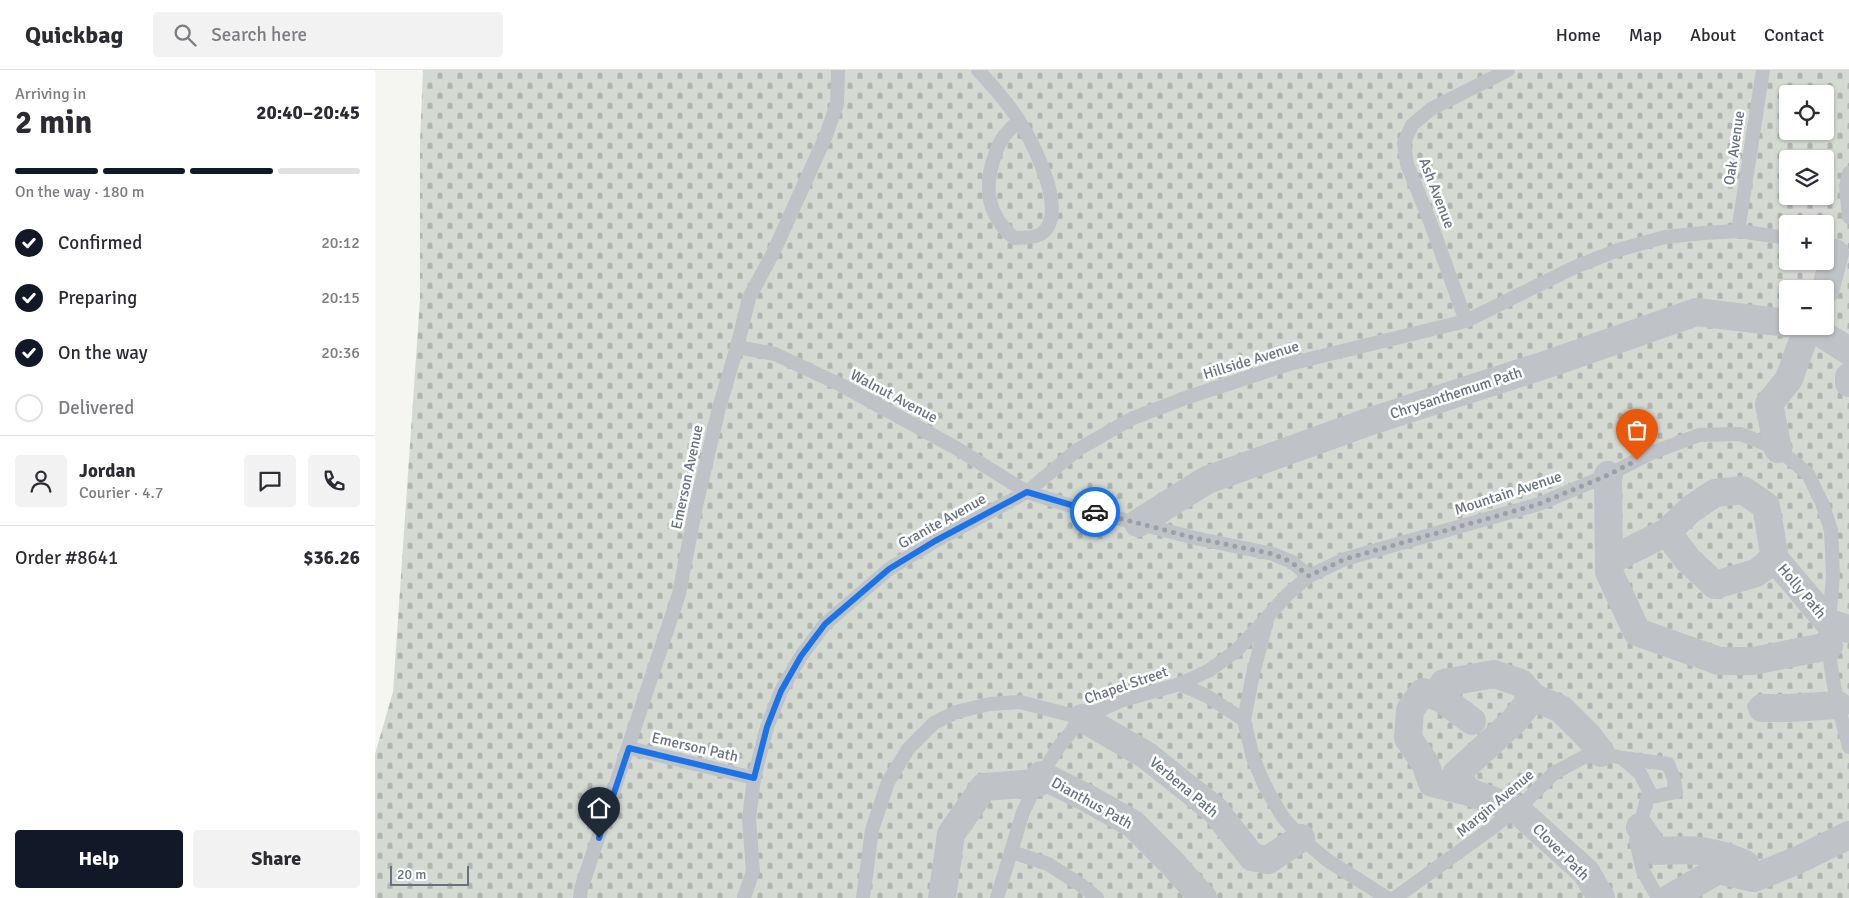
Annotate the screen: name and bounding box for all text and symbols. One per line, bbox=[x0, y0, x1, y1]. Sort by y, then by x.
search box bbox=[153, 12, 503, 57]
text: Quickbag bbox=[25, 20, 123, 50]
icon: search bbox=[171, 21, 199, 49]
text: Search here bbox=[211, 23, 307, 47]
text: Home bbox=[1556, 24, 1601, 46]
text: Map bbox=[1629, 24, 1662, 46]
text: About bbox=[1690, 24, 1736, 46]
text: Contact bbox=[1764, 24, 1824, 46]
text: Arriving in bbox=[15, 84, 86, 104]
map controls bbox=[1779, 85, 1834, 335]
button: locate bbox=[1779, 85, 1834, 140]
text: 20:40–20:45 bbox=[256, 101, 360, 125]
text: 2 min bbox=[15, 103, 92, 142]
street label: Oak Avenue bbox=[1720, 110, 1748, 186]
button: layers bbox=[1779, 150, 1834, 205]
street label: Ash Avenue bbox=[1415, 155, 1459, 231]
text: On the way · 180 m bbox=[15, 182, 145, 202]
button: + bbox=[1779, 215, 1834, 270]
icon: check bbox=[15, 229, 43, 257]
text: Confirmed bbox=[58, 231, 142, 255]
text: 20:12 bbox=[321, 233, 360, 253]
button: − bbox=[1779, 280, 1834, 335]
icon: check bbox=[15, 284, 43, 312]
text: Preparing bbox=[58, 286, 137, 310]
text: 20:15 bbox=[321, 288, 360, 308]
street label: Hillside Avenue bbox=[1201, 337, 1301, 383]
icon: check bbox=[15, 339, 43, 367]
text: On the way bbox=[58, 341, 148, 365]
text: 20:36 bbox=[321, 343, 360, 363]
street label: Chrysanthemum Path bbox=[1388, 363, 1524, 423]
street label: Walnut Avenue bbox=[847, 366, 941, 426]
text: Delivered bbox=[58, 396, 134, 420]
pin bbox=[1616, 409, 1658, 460]
icon: bag bbox=[1623, 416, 1651, 444]
street label: Emerson Avenue bbox=[667, 423, 707, 531]
button: person bbox=[15, 455, 67, 507]
button: chat bbox=[244, 455, 296, 507]
button: phone bbox=[308, 455, 360, 507]
text: Jordan bbox=[79, 459, 136, 483]
street label: Mountain Avenue bbox=[1452, 467, 1564, 519]
text: Courier · 4.7 bbox=[79, 483, 163, 503]
courier bbox=[1070, 487, 1120, 537]
street label: Granite Avenue bbox=[895, 489, 989, 553]
icon: car bbox=[1081, 498, 1109, 526]
text: Order #8641 bbox=[15, 546, 118, 570]
text: $36.26 bbox=[303, 546, 360, 570]
street label: Holly Path bbox=[1774, 560, 1830, 622]
street label: Chapel Street bbox=[1082, 662, 1170, 708]
street label: Emerson Path bbox=[650, 728, 740, 766]
street label: Verbena Path bbox=[1146, 753, 1222, 821]
street label: Margin Avenue bbox=[1453, 765, 1537, 841]
street label: Dianthus Path bbox=[1048, 773, 1136, 833]
pin bbox=[578, 787, 620, 838]
icon: home bbox=[585, 794, 613, 822]
street label: Clover Path bbox=[1529, 820, 1593, 884]
button: Help bbox=[15, 830, 183, 888]
button: Share bbox=[193, 830, 360, 888]
scale bar bbox=[390, 863, 469, 886]
text: 20 m bbox=[397, 866, 426, 883]

